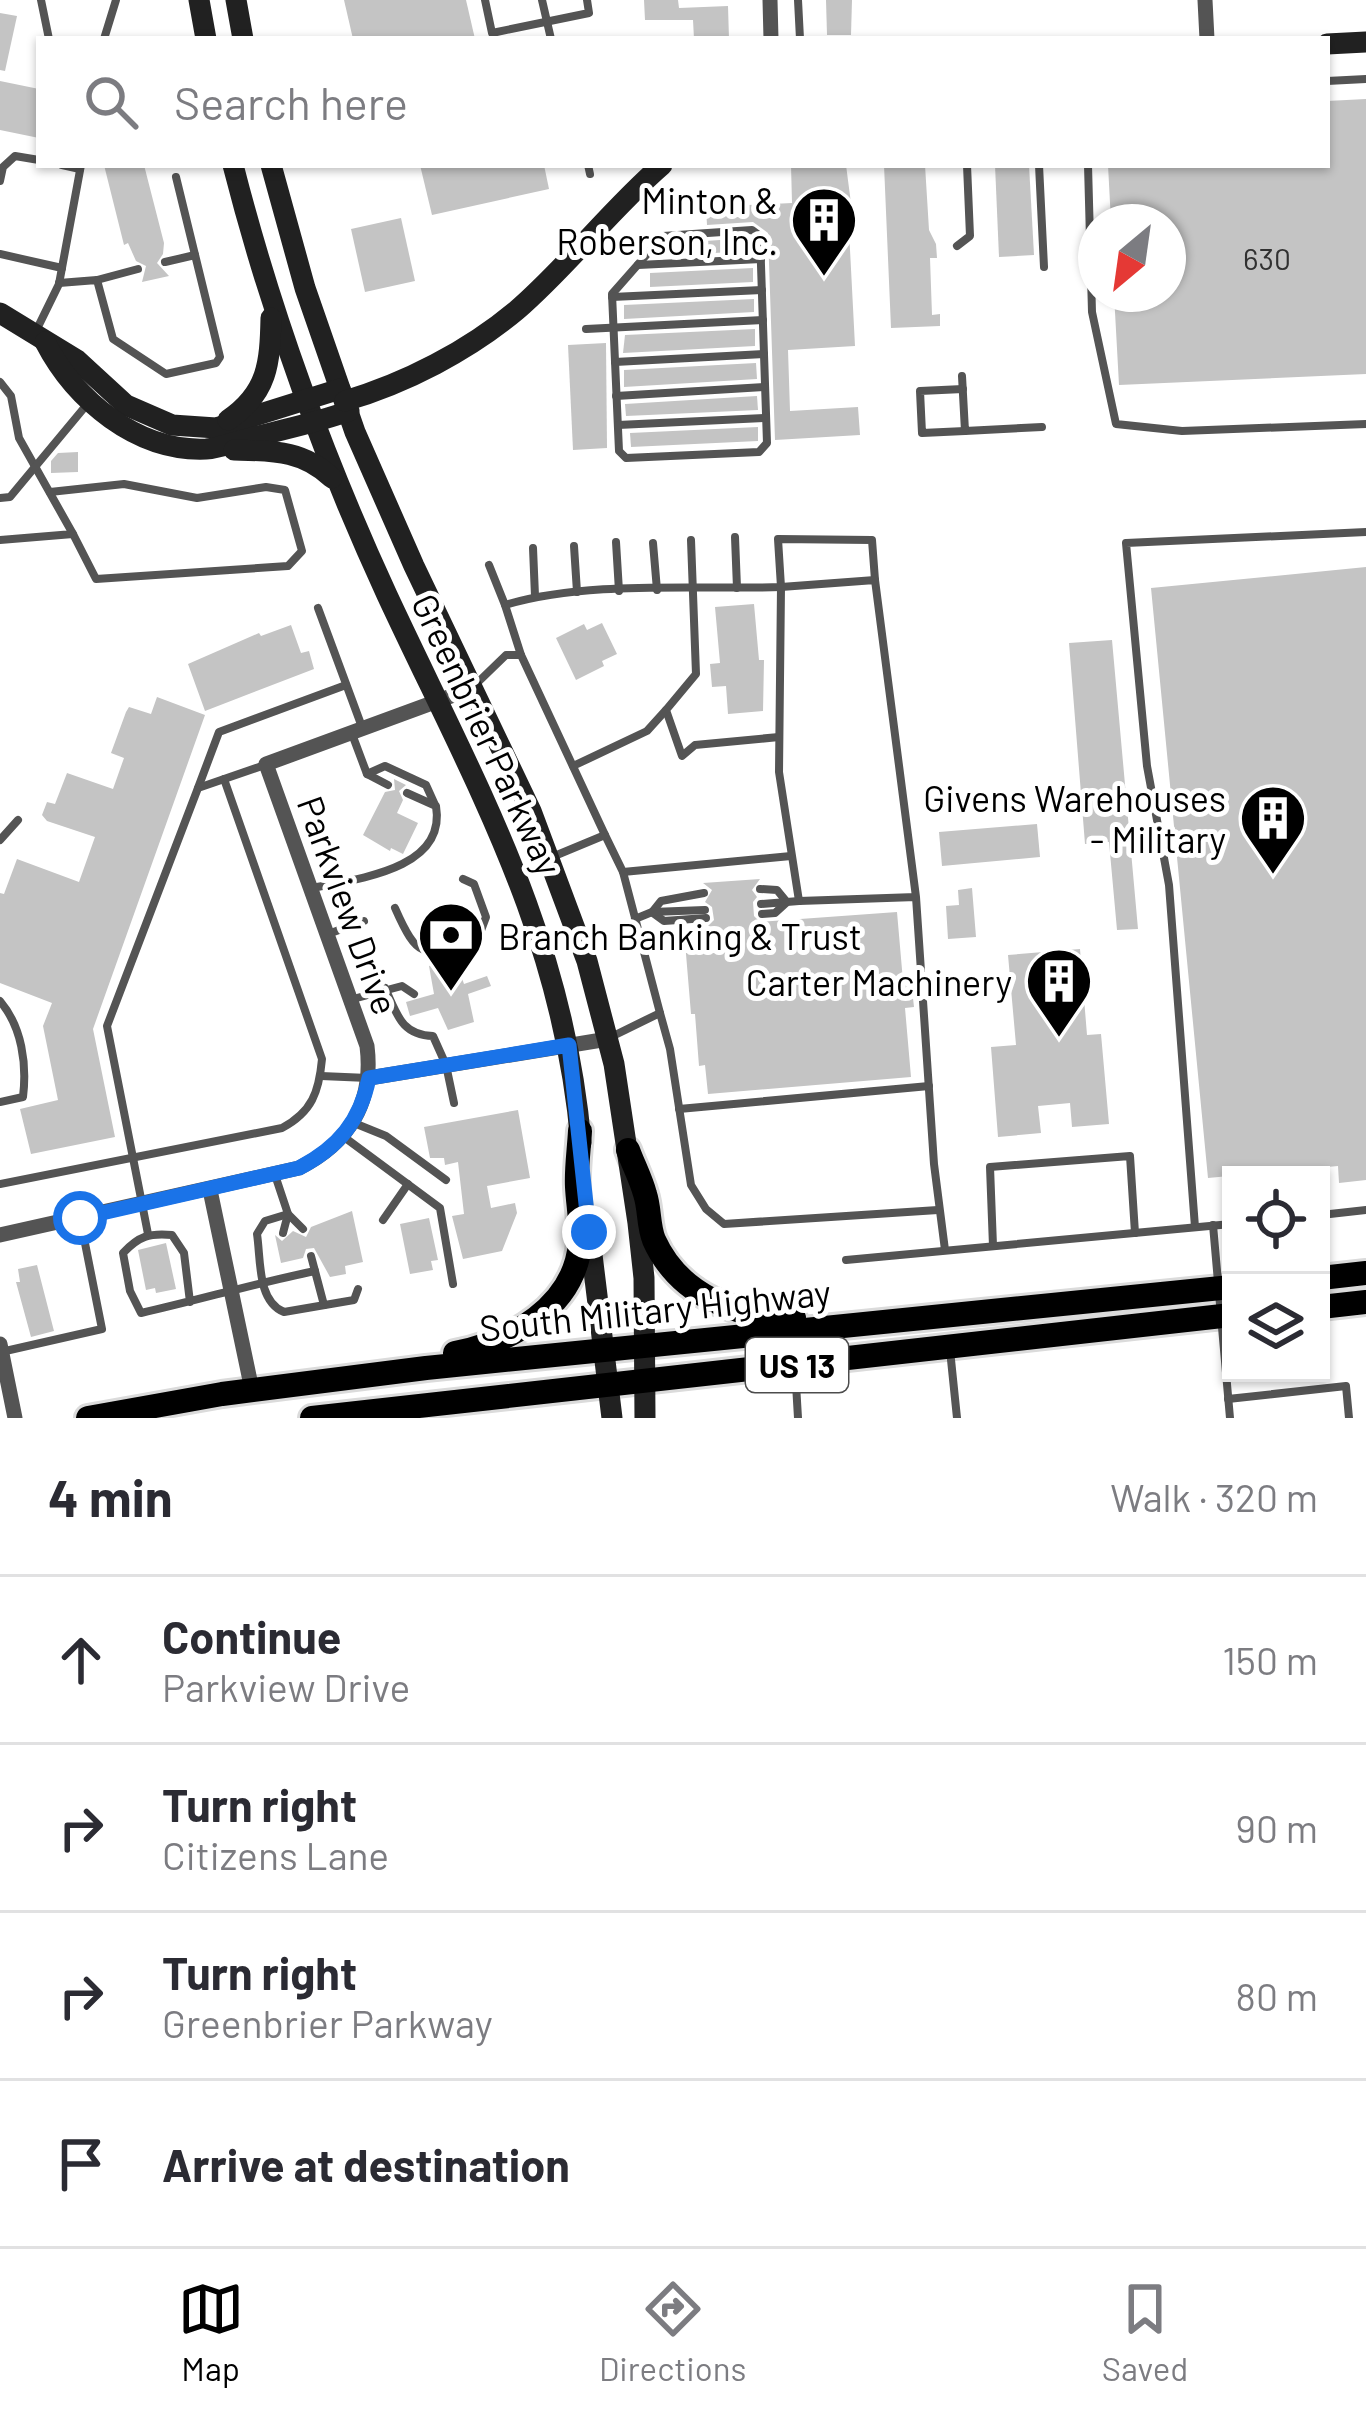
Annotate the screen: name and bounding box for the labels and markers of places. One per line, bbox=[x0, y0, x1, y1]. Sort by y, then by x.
place label: Minton & Roberson, Inc. bbox=[556, 178, 778, 262]
building icon: Minton & Roberson, Inc. bbox=[789, 185, 859, 279]
place label: Givens Warehouses - Military bbox=[923, 776, 1226, 860]
building icon: Givens Warehouses - Military bbox=[1238, 783, 1308, 877]
bank icon: Branch Banking & Trust bbox=[416, 900, 486, 994]
place label: Branch Banking & Trust bbox=[498, 914, 862, 957]
building icon: Carter Machinery bbox=[1024, 946, 1094, 1040]
place label: Carter Machinery bbox=[746, 960, 1012, 1003]

